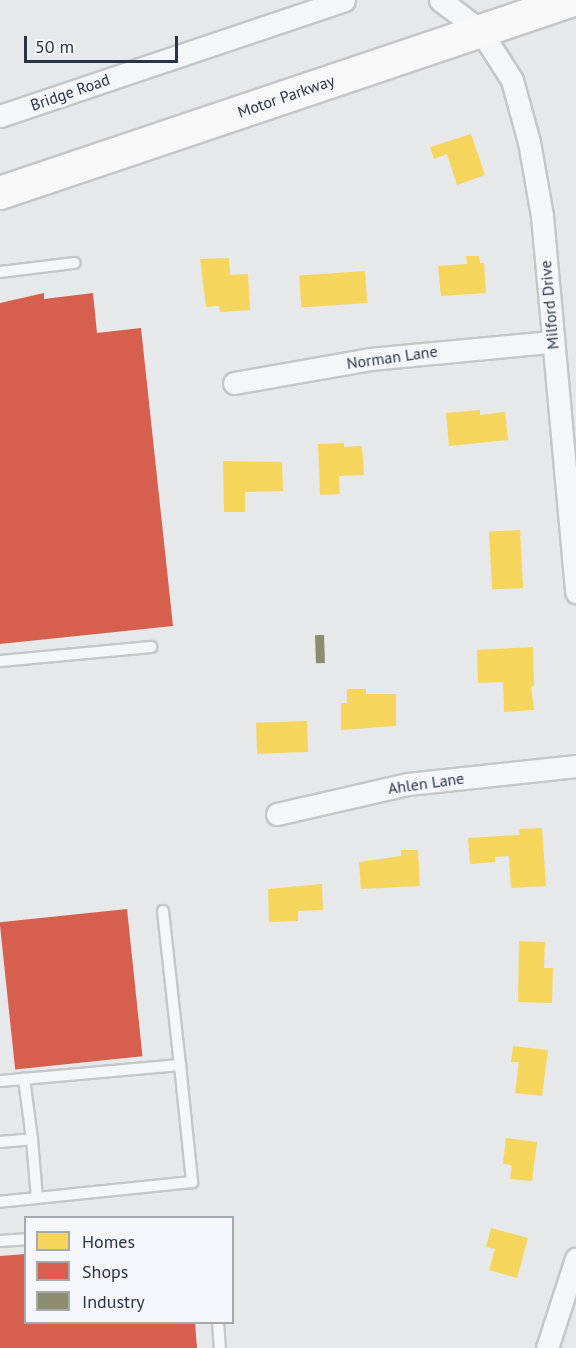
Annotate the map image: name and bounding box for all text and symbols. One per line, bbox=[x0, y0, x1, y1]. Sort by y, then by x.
scale bar bbox=[27, 24, 182, 62]
text: 50 m bbox=[35, 35, 74, 58]
street label: Bridge Road bbox=[28, 69, 112, 115]
street label: Motor Parkway bbox=[235, 70, 337, 122]
street label: Milford Drive bbox=[536, 260, 562, 350]
street label: Norman Lane bbox=[345, 341, 439, 373]
street label: Ahlen Lane bbox=[387, 768, 465, 798]
legend bbox=[24, 1216, 234, 1324]
text: Homes bbox=[82, 1230, 135, 1253]
text: Shops bbox=[82, 1260, 128, 1283]
text: Industry bbox=[82, 1290, 145, 1313]

